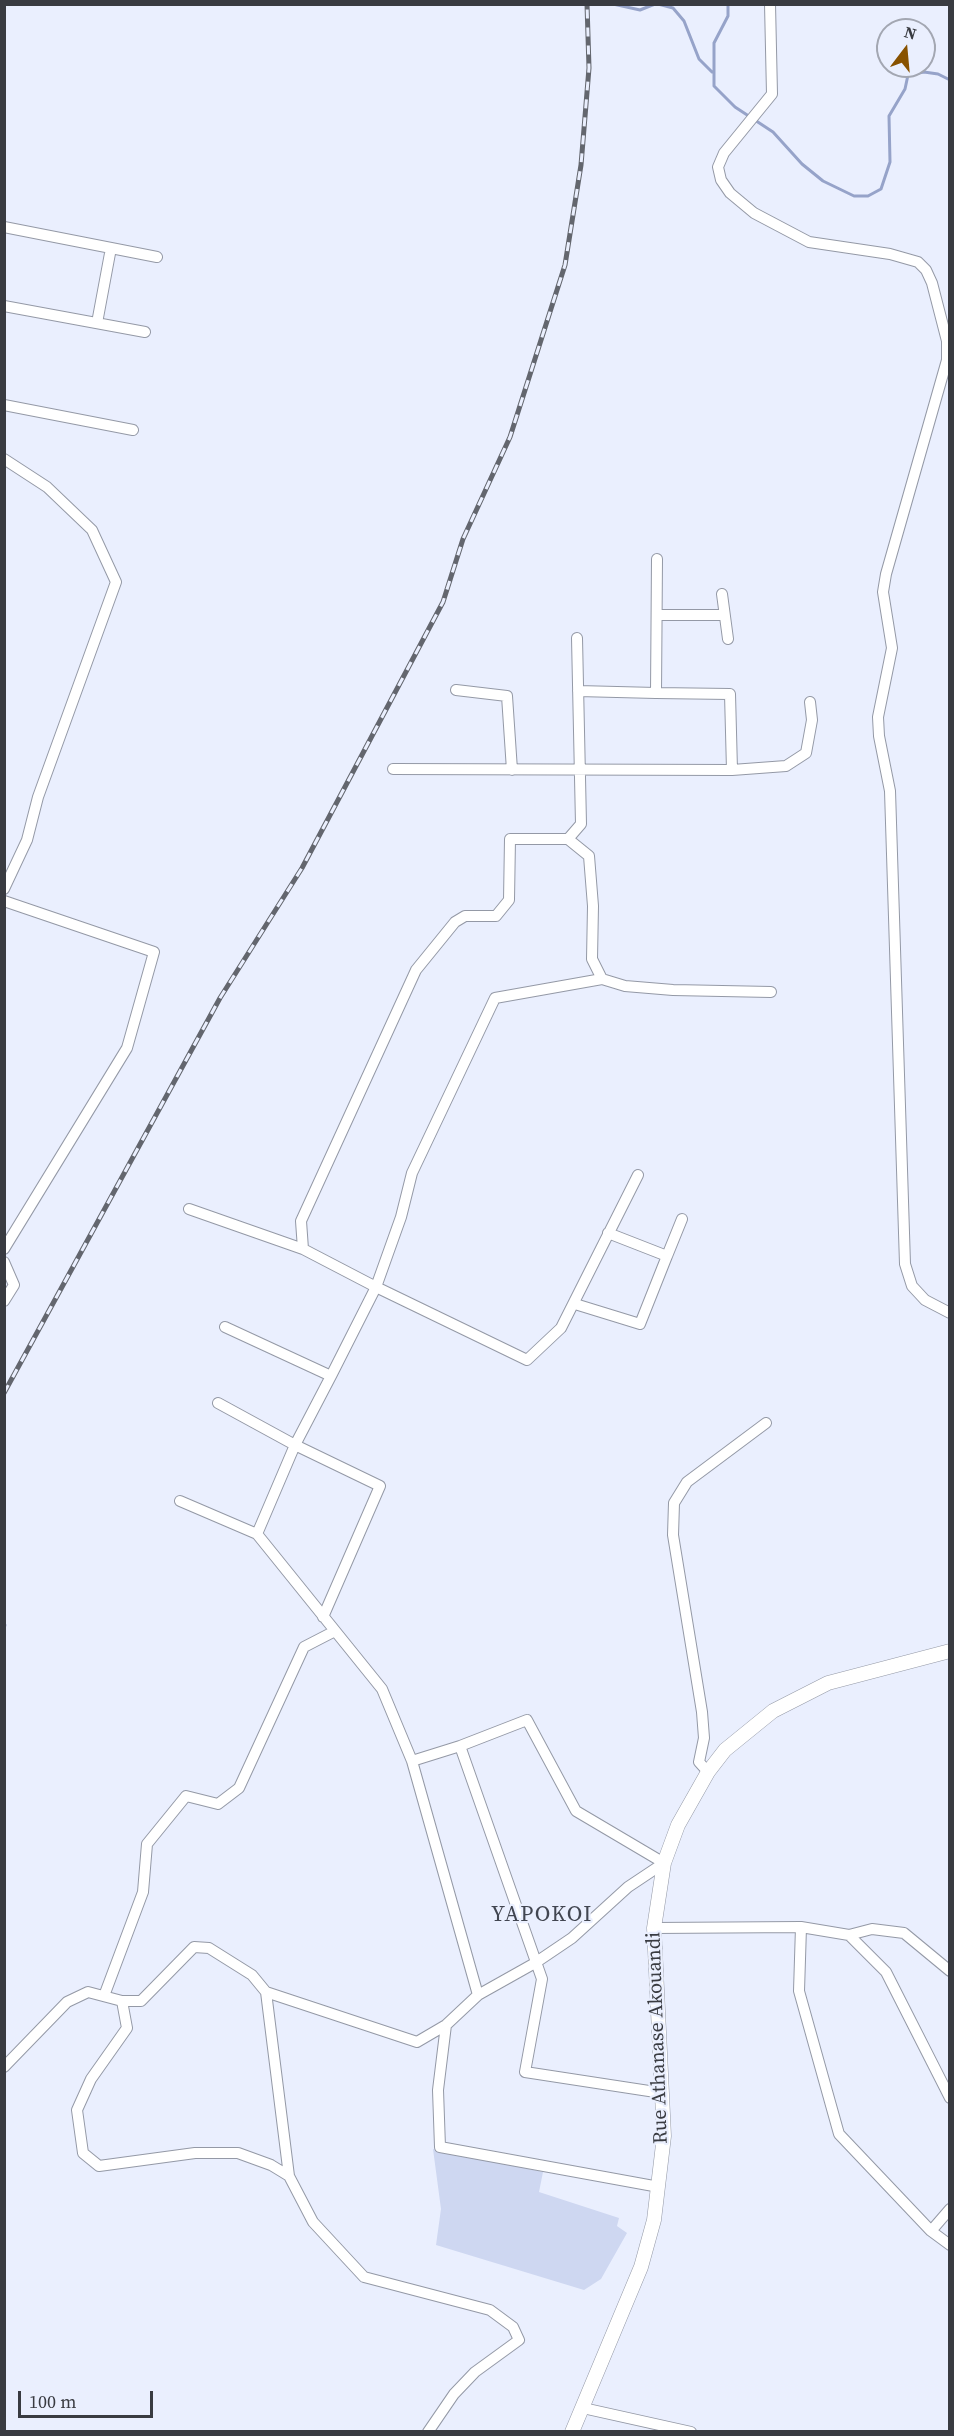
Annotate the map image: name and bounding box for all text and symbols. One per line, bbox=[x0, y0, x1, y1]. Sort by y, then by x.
north arrow bbox=[876, 18, 936, 78]
text: N bbox=[902, 20, 919, 45]
district label: YAPOKOI bbox=[491, 1902, 593, 1928]
street label: Rue Athanase Akouandi bbox=[642, 1932, 674, 2144]
scale bar bbox=[21, 2379, 156, 2417]
text: 100 m bbox=[29, 2389, 76, 2414]

